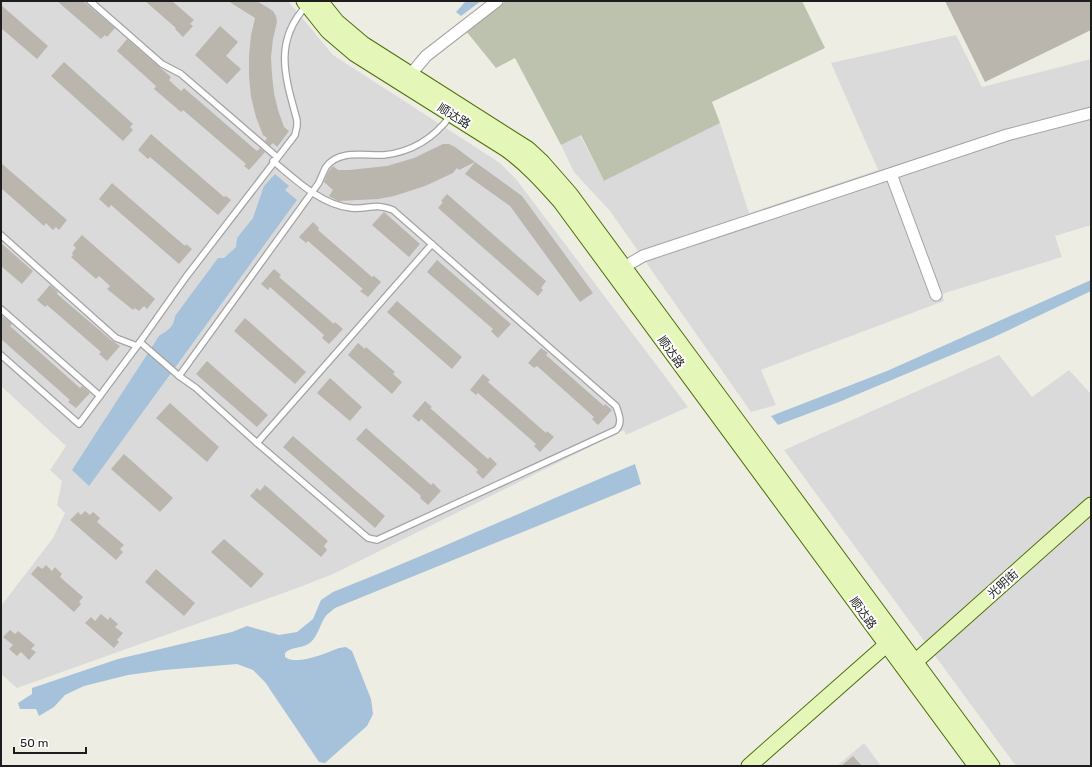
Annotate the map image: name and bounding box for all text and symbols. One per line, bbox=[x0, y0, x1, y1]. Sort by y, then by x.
street label: 顺达路 bbox=[435, 101, 473, 131]
street label: 顺达路 bbox=[655, 333, 687, 371]
street label: 光明街 bbox=[985, 567, 1021, 601]
street label: 顺达路 bbox=[847, 594, 879, 632]
scale bar bbox=[14, 729, 86, 755]
text: 50 m bbox=[20, 736, 48, 750]

